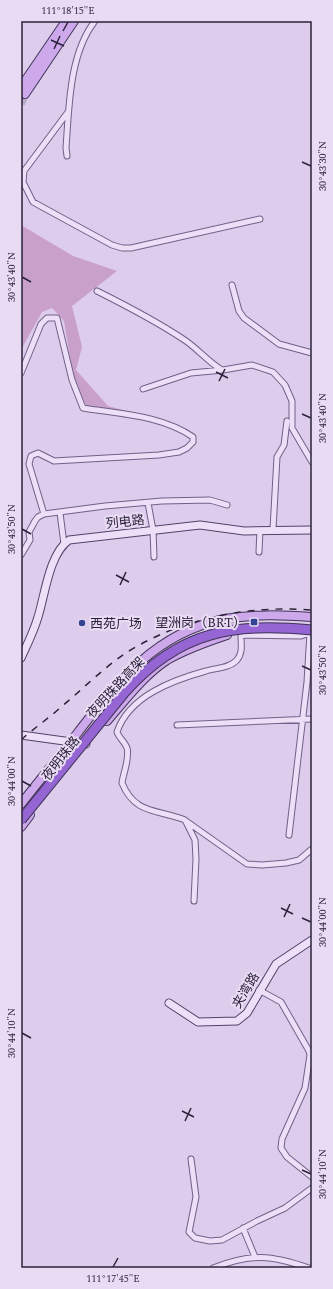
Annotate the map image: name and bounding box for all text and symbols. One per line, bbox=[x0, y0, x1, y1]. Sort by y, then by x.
text: 111°18'15"E bbox=[41, 3, 95, 19]
text: 30°43'30"N bbox=[315, 141, 331, 191]
text: 30°43'40"N bbox=[4, 252, 20, 302]
text: 30°43'40"N bbox=[315, 393, 331, 443]
text: 30°43'50"N bbox=[4, 504, 20, 554]
street label: 列电路 bbox=[105, 510, 146, 534]
place label: 望洲岗（BRT） bbox=[155, 613, 246, 633]
place label: 西苑广场 bbox=[90, 614, 142, 634]
marker: 望洲岗（BRT） bbox=[249, 617, 259, 627]
marker: 西苑广场 bbox=[77, 618, 87, 628]
text: 30°43'50"N bbox=[315, 645, 331, 695]
street label: 夜明珠路高架 bbox=[82, 652, 150, 723]
street label: 夜明珠路 bbox=[37, 732, 85, 785]
text: 30°44'00"N bbox=[4, 756, 20, 806]
text: 30°44'00"N bbox=[315, 897, 331, 947]
street label: 夹湾路 bbox=[227, 969, 264, 1012]
text: 30°44'10"N bbox=[4, 1008, 20, 1058]
text: 30°44'10"N bbox=[315, 1149, 331, 1199]
text: 111°17'45"E bbox=[86, 1271, 140, 1287]

